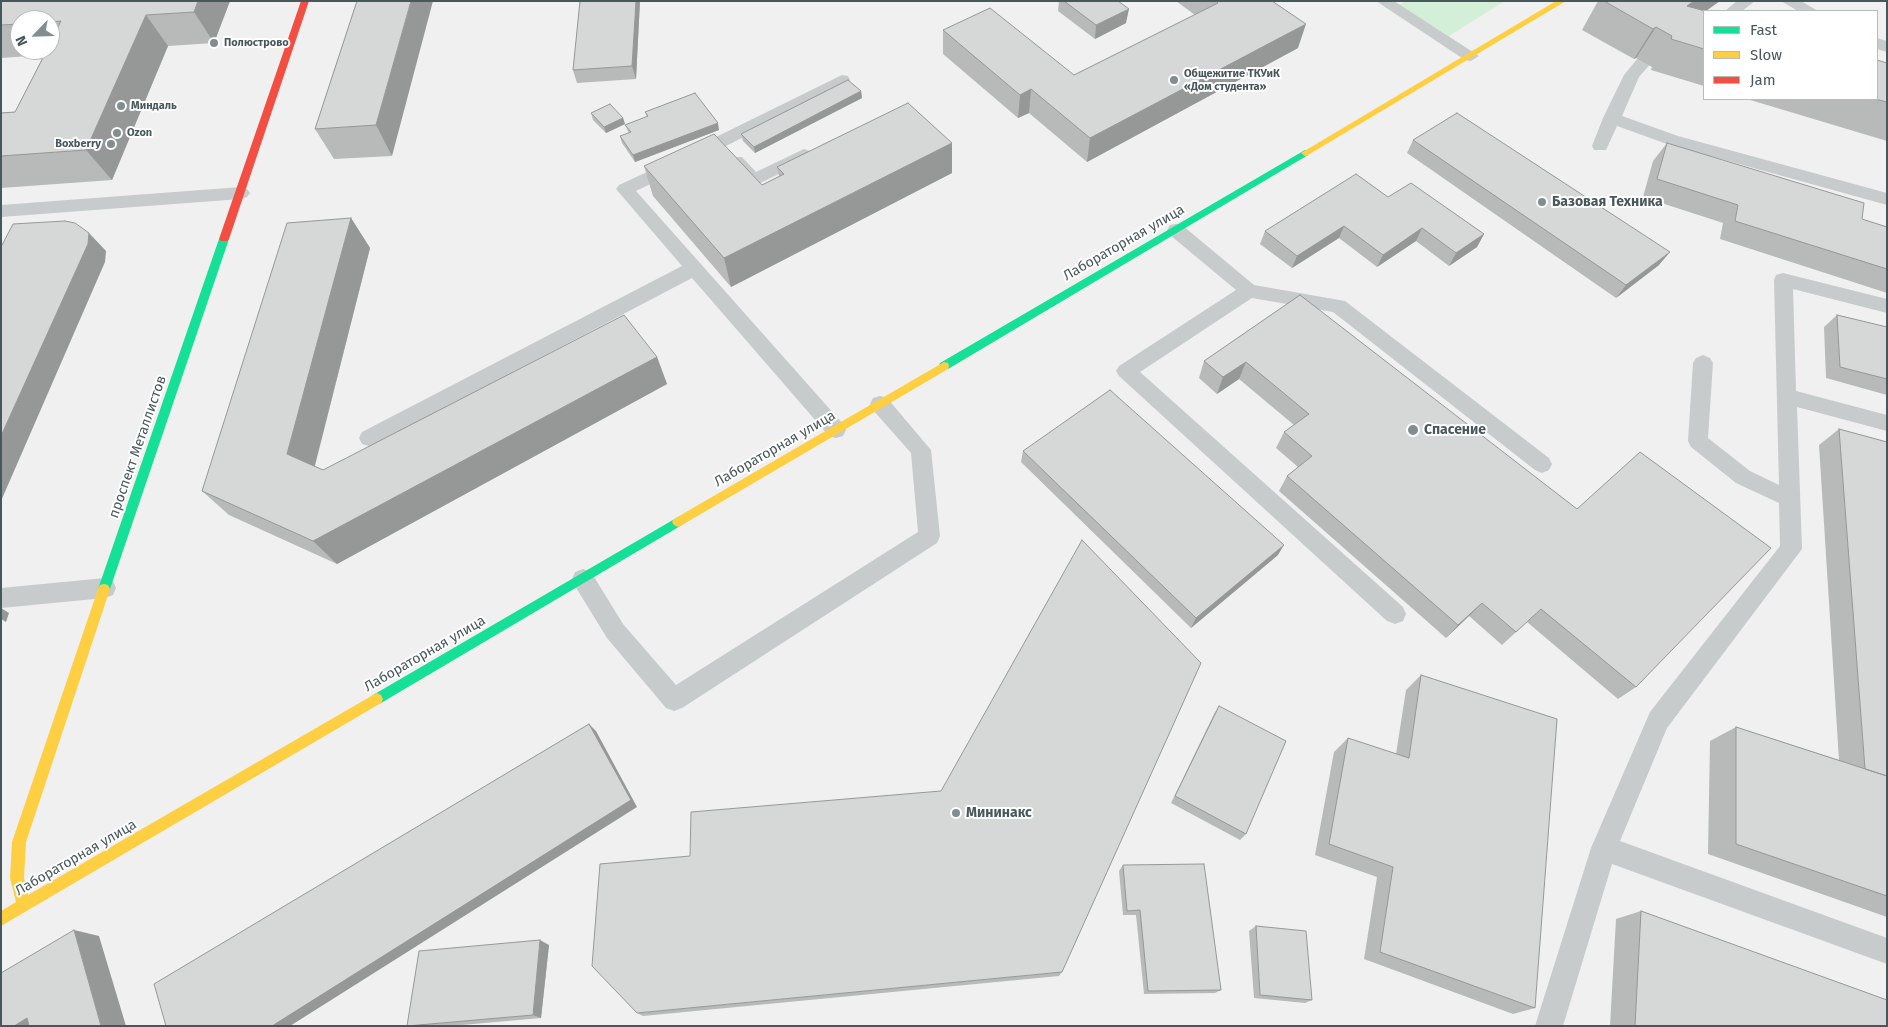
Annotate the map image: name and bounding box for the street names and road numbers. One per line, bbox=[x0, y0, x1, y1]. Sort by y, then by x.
street label: Лабораторная улица bbox=[1060, 201, 1188, 285]
street label: проспект Металлистов bbox=[106, 374, 170, 520]
street label: Лабораторная улица bbox=[711, 407, 839, 491]
street label: Лабораторная улица bbox=[361, 612, 489, 696]
street label: Лабораторная улица bbox=[12, 816, 140, 900]

